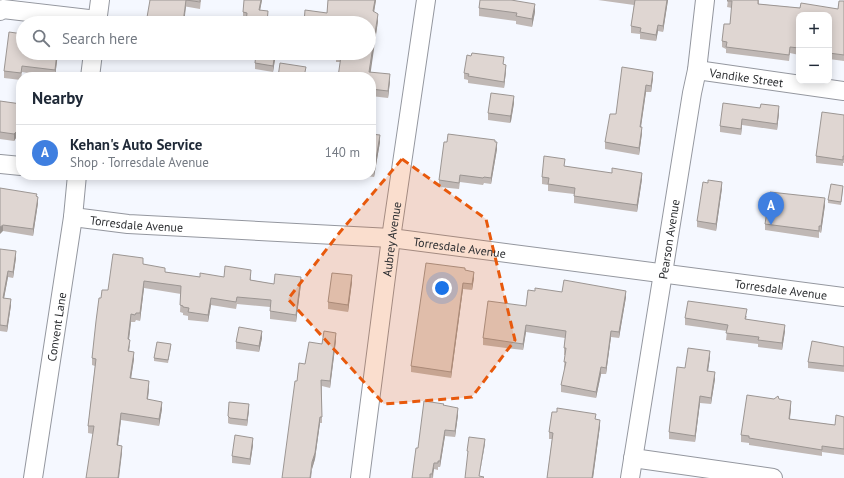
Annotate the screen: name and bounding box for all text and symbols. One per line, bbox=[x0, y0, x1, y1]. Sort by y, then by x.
map controls bbox=[796, 12, 832, 84]
button: + bbox=[796, 12, 832, 48]
search box bbox=[16, 16, 376, 60]
icon: search bbox=[30, 27, 52, 49]
text: Search here bbox=[62, 29, 138, 48]
button: − bbox=[796, 48, 832, 84]
street label: Vandike Street bbox=[708, 64, 784, 90]
text: Nearby bbox=[32, 87, 83, 109]
text: Kehan's Auto Service bbox=[70, 135, 202, 154]
text: A bbox=[41, 144, 49, 161]
text: 140 m bbox=[325, 144, 360, 161]
text: Shop · Torresdale Avenue bbox=[70, 154, 209, 171]
pin: A bbox=[758, 192, 784, 225]
street label: Pearson Avenue bbox=[655, 198, 682, 280]
street label: Aubrey Avenue bbox=[379, 201, 404, 277]
street label: Torresdale Avenue bbox=[89, 212, 184, 234]
street label: Torresdale Avenue bbox=[412, 233, 507, 260]
street label: Torresdale Avenue bbox=[734, 275, 828, 302]
your location bbox=[432, 278, 452, 298]
street label: Convent Lane bbox=[43, 291, 69, 362]

